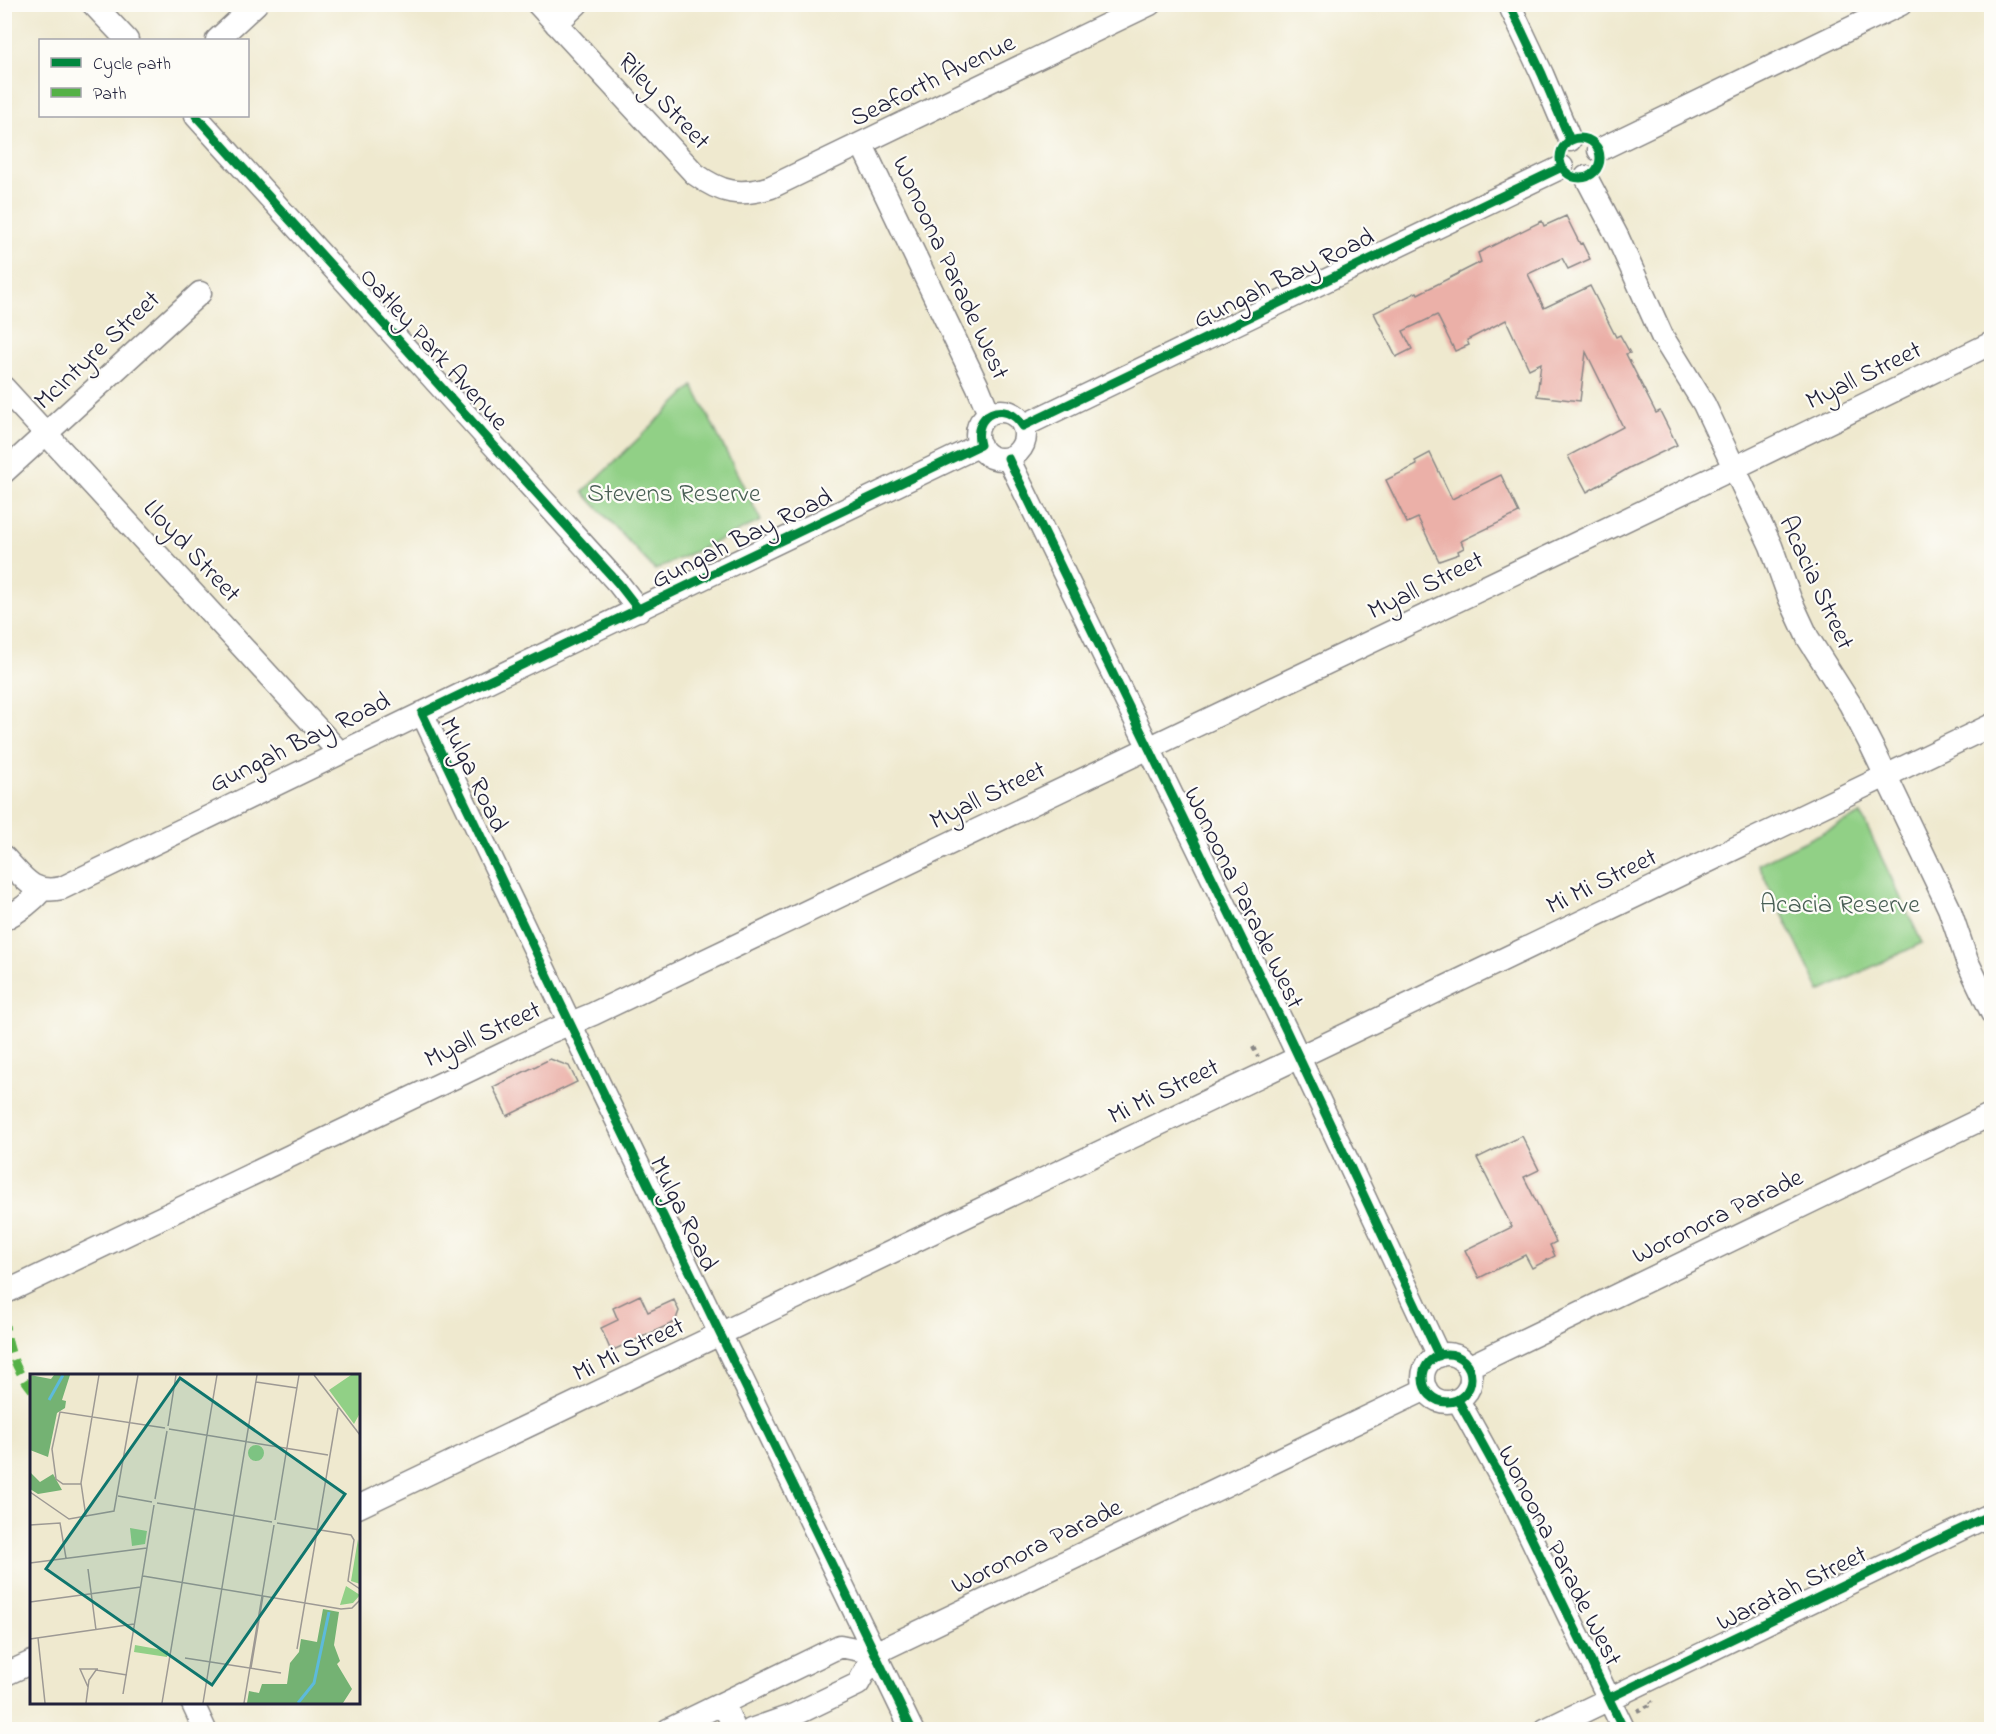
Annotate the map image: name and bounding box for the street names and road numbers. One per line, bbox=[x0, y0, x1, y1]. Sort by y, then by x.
street label: Seaforth Avenue bbox=[844, 25, 1023, 138]
street label: Riley Street bbox=[607, 45, 718, 160]
street label: Wonoona Parade West bbox=[881, 150, 1018, 387]
street label: Gungah Bay Road bbox=[1187, 219, 1382, 340]
street label: Oatley Park Avenue bbox=[349, 260, 517, 440]
street label: McIntyre Street bbox=[26, 282, 170, 420]
street label: Myall Street bbox=[1800, 332, 1929, 421]
street label: Gungah Bay Road bbox=[645, 479, 840, 600]
street label: Lloyd Street bbox=[133, 492, 249, 613]
street label: Acacia Street bbox=[1768, 510, 1863, 657]
street label: Myall Street bbox=[1362, 542, 1491, 631]
street label: Gungah Bay Road bbox=[203, 683, 398, 804]
street label: Mulga Road bbox=[428, 711, 517, 840]
street label: Myall Street bbox=[924, 752, 1053, 841]
street label: Wonoona Parade West bbox=[1172, 781, 1313, 1016]
street label: Mi Mi Street bbox=[1540, 839, 1665, 926]
street label: Myall Street bbox=[419, 992, 548, 1079]
street label: Mi Mi Street bbox=[1102, 1049, 1227, 1136]
street label: Mulga Road bbox=[638, 1150, 727, 1279]
street label: Woronora Parade bbox=[1626, 1160, 1811, 1276]
street label: Mi Mi Street bbox=[567, 1308, 692, 1393]
street label: Wonoona Parade West bbox=[1486, 1439, 1631, 1673]
street label: Woronora Parade bbox=[945, 1490, 1130, 1606]
street label: Waratah Street bbox=[1711, 1537, 1874, 1643]

